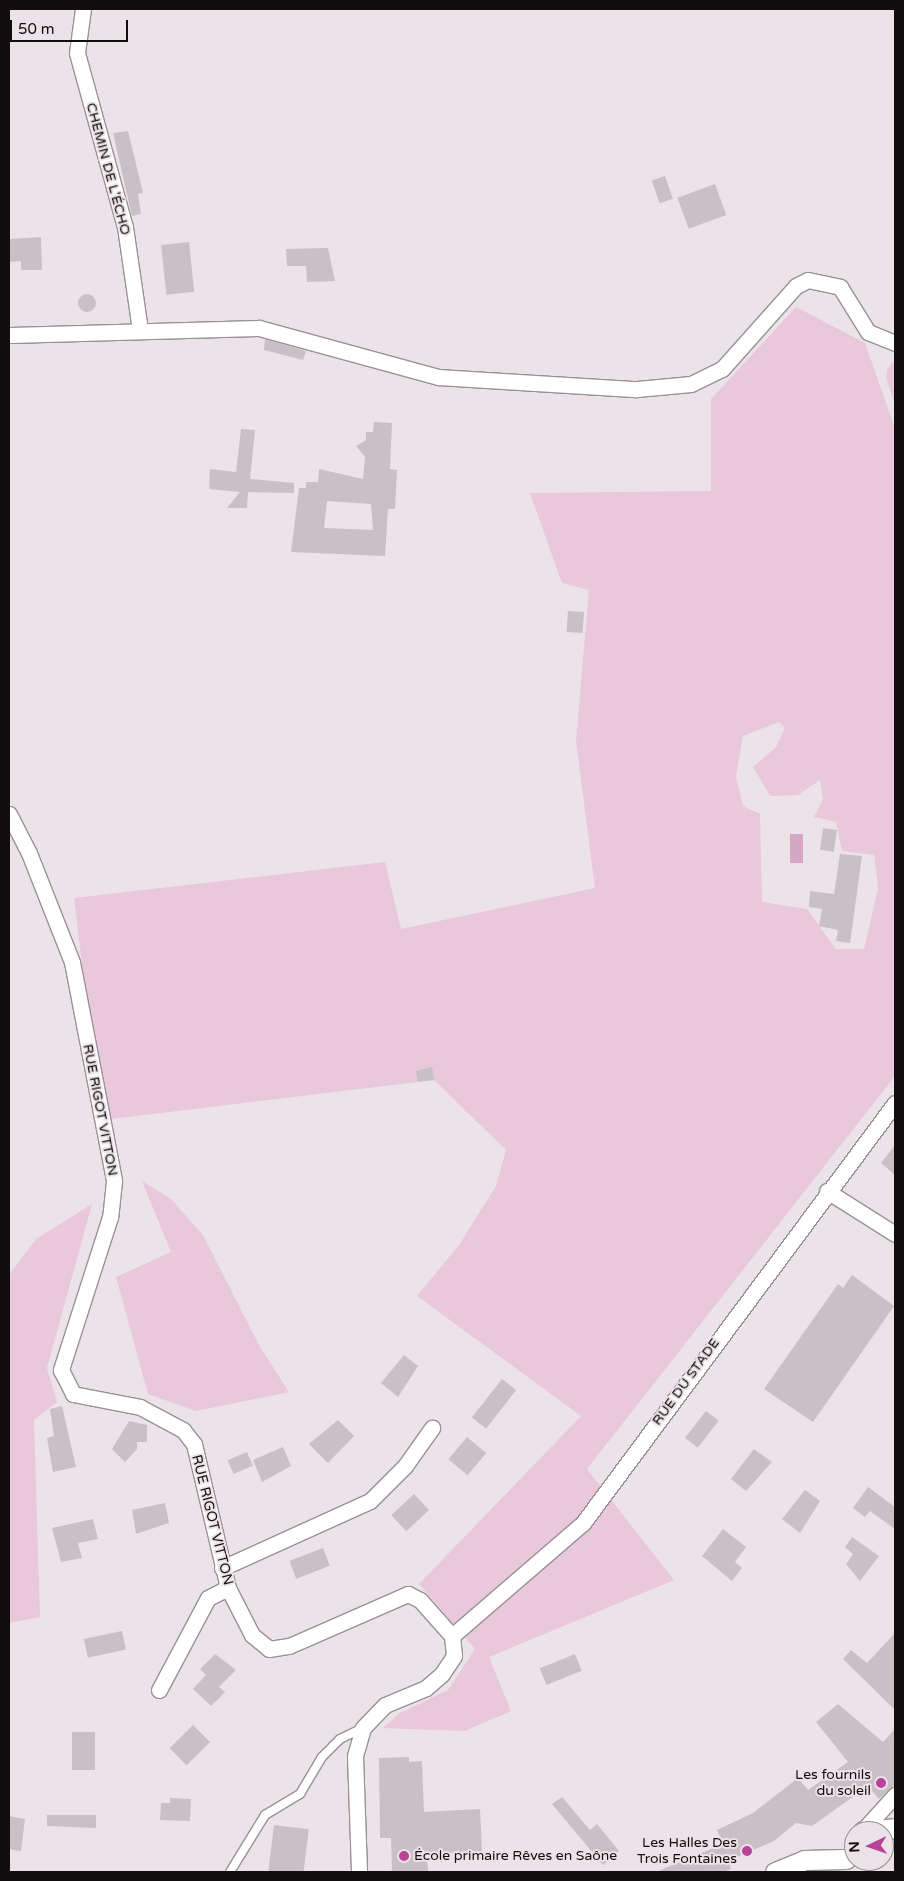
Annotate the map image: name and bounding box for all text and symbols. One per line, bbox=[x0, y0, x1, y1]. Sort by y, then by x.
scale bar bbox=[12, 10, 130, 42]
text: 50 m bbox=[18, 20, 55, 38]
street label: CHEMIN DE L'ÉCHO bbox=[82, 101, 134, 237]
street label: RUE RIGOT VITTON bbox=[79, 1043, 121, 1177]
street label: RUE DU STADE bbox=[649, 1335, 723, 1429]
street label: RUE RIGOT VITTON bbox=[188, 1453, 236, 1587]
place label: Les fournils du soleil bbox=[795, 1767, 871, 1800]
marker: Les fournils du soleil bbox=[875, 1777, 887, 1789]
north arrow bbox=[844, 1821, 894, 1871]
place label: Les Halles Des Trois Fontaines bbox=[637, 1835, 737, 1868]
text: N bbox=[846, 1841, 863, 1853]
marker: Les Halles Des Trois Fontaines bbox=[741, 1845, 753, 1857]
place label: École primaire Rêves en Saône bbox=[414, 1848, 617, 1864]
marker: École primaire Rêves en Saône bbox=[398, 1850, 410, 1862]

